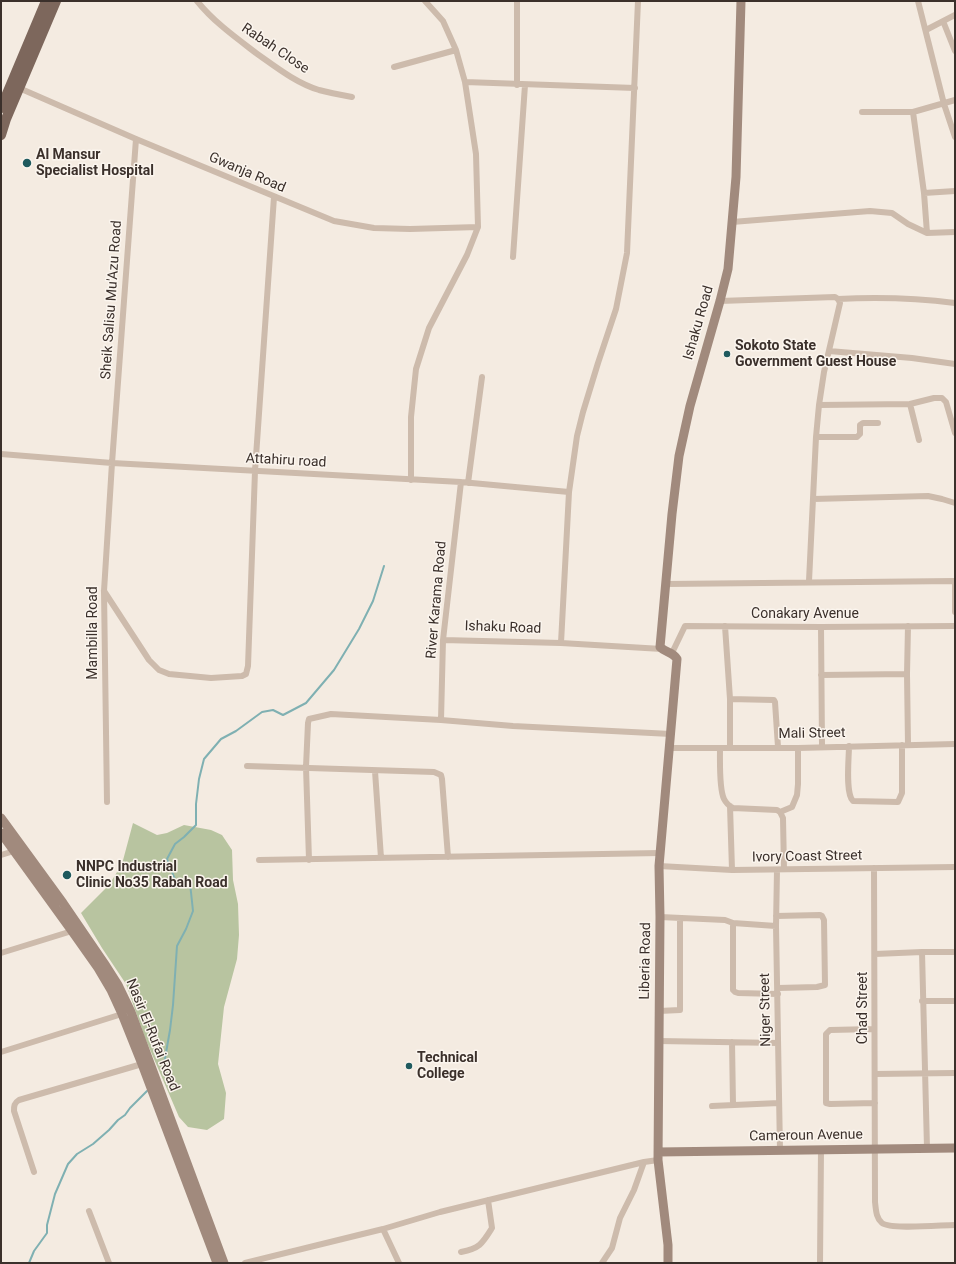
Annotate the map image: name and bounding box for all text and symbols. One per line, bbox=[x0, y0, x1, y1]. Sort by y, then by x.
street label: Rabah Close bbox=[238, 20, 312, 78]
place label: Al Mansur Specialist Hospital bbox=[36, 147, 154, 180]
street label: Gwanja Road bbox=[206, 149, 288, 197]
marker: Al Mansur Specialist Hospital bbox=[21, 157, 33, 169]
street label: Sheik Salisu Mu'Azu Road bbox=[98, 220, 126, 380]
street label: Ishaku Road bbox=[680, 284, 718, 362]
place label: Sokoto State Government Guest House bbox=[735, 338, 896, 370]
marker: Sokoto State Government Guest House bbox=[722, 349, 732, 359]
street label: Attahiru road bbox=[245, 450, 327, 472]
street label: River Karama Road bbox=[423, 540, 451, 660]
street label: Mambilla Road bbox=[85, 586, 101, 680]
street label: Conakary Avenue bbox=[751, 606, 859, 622]
street label: Ishaku Road bbox=[464, 618, 542, 638]
street label: Mali Street bbox=[778, 725, 846, 743]
street label: Ivory Coast Street bbox=[752, 848, 862, 866]
place label: NNPC Industrial Clinic No35 Rabah Road bbox=[76, 859, 228, 892]
marker: NNPC Industrial Clinic No35 Rabah Road bbox=[61, 869, 73, 881]
street label: Liberia Road bbox=[637, 922, 655, 1000]
street label: Chad Street bbox=[855, 972, 871, 1044]
street label: Niger Street bbox=[757, 973, 775, 1047]
street label: Nasir El-Rufai Road bbox=[122, 976, 182, 1094]
place label: Technical College bbox=[417, 1050, 478, 1082]
marker: Technical College bbox=[404, 1061, 414, 1071]
street label: Cameroun Avenue bbox=[749, 1127, 863, 1145]

